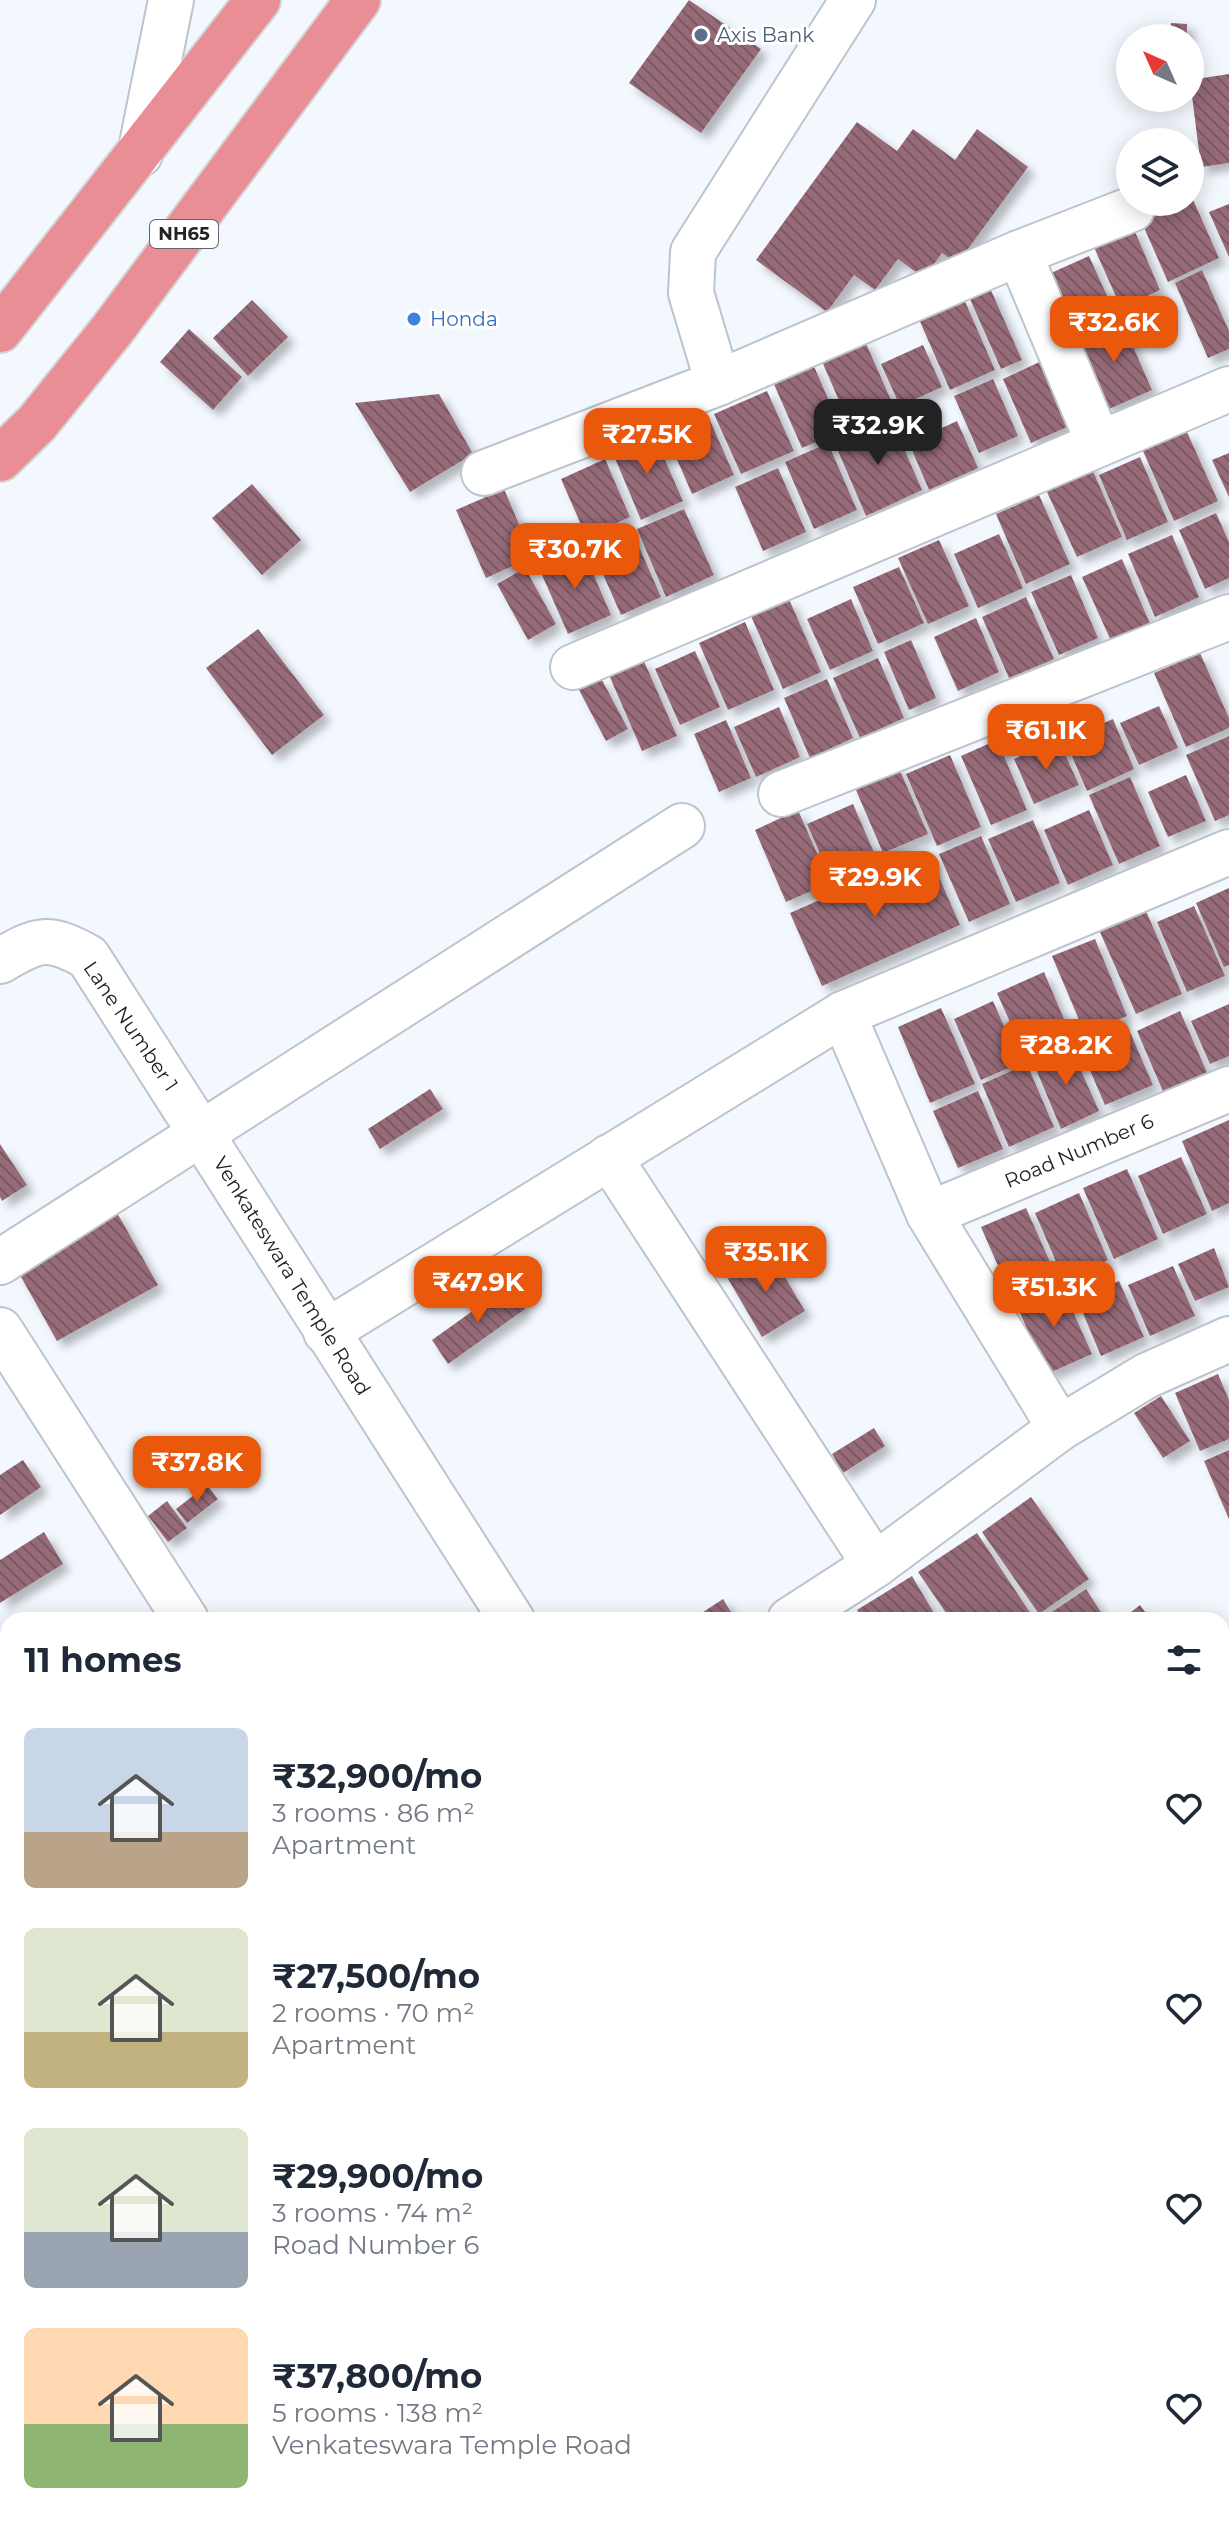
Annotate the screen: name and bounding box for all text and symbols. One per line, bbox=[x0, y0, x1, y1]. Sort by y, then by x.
place label: Axis Bank bbox=[717, 23, 814, 47]
north arrow bbox=[1116, 24, 1204, 112]
map controls bbox=[1116, 24, 1204, 216]
marker: Axis Bank bbox=[692, 26, 710, 44]
button: layers bbox=[1116, 128, 1204, 216]
road number: NH65 bbox=[150, 220, 218, 248]
pin: ₹32.6K bbox=[1049, 296, 1179, 364]
text: ₹32.6K bbox=[1068, 306, 1160, 338]
place label: Honda bbox=[430, 307, 498, 331]
marker: Honda bbox=[405, 310, 423, 328]
pin: ₹32.9K bbox=[813, 399, 943, 467]
pin: ₹27.5K bbox=[582, 408, 712, 476]
text: ₹32.9K bbox=[832, 409, 924, 441]
text: ₹27.5K bbox=[602, 418, 692, 450]
pin: ₹30.7K bbox=[510, 523, 640, 591]
text: ₹30.7K bbox=[528, 533, 622, 565]
pin: ₹61.1K bbox=[981, 704, 1111, 772]
text: ₹61.1K bbox=[1006, 714, 1086, 746]
pin: ₹29.9K bbox=[810, 851, 940, 919]
text: ₹29.9K bbox=[829, 861, 922, 893]
street label: Lane Number 1 bbox=[79, 957, 183, 1095]
pin: ₹28.2K bbox=[1001, 1019, 1131, 1087]
text: ₹28.2K bbox=[1019, 1029, 1113, 1061]
street label: Road Number 6 bbox=[1001, 1109, 1157, 1193]
street label: Venkateswara Temple Road bbox=[208, 1152, 376, 1400]
pin: ₹35.1K bbox=[701, 1226, 831, 1294]
text: ₹35.1K bbox=[723, 1236, 809, 1268]
pin: ₹47.9K bbox=[413, 1256, 543, 1324]
pin: ₹51.3K bbox=[989, 1261, 1119, 1329]
text: ₹47.9K bbox=[432, 1266, 524, 1298]
text: ₹51.3K bbox=[1011, 1271, 1097, 1303]
pin: ₹37.8K bbox=[132, 1436, 262, 1504]
text: ₹37.8K bbox=[151, 1446, 243, 1478]
icon: filters bbox=[1162, 1638, 1206, 1682]
text: 11 homes bbox=[24, 1639, 182, 1681]
text: ₹32,900/mo bbox=[272, 1755, 482, 1797]
icon: home bbox=[88, 1760, 184, 1856]
icon: heart bbox=[1162, 1786, 1206, 1830]
text: 3 rooms · 86 m² bbox=[272, 1797, 475, 1829]
text: Apartment bbox=[272, 1829, 416, 1861]
text: ₹27,500/mo bbox=[272, 1955, 480, 1997]
icon: home bbox=[88, 1960, 184, 2056]
icon: heart bbox=[1162, 1986, 1206, 2030]
text: 2 rooms · 70 m² bbox=[272, 1997, 474, 2029]
text: Apartment bbox=[272, 2029, 416, 2061]
text: ₹29,900/mo bbox=[272, 2155, 483, 2197]
icon: home bbox=[88, 2160, 184, 2256]
icon: heart bbox=[1162, 2186, 1206, 2230]
text: 3 rooms · 74 m² bbox=[272, 2197, 473, 2229]
text: Road Number 6 bbox=[272, 2229, 479, 2261]
text: ₹37,800/mo bbox=[272, 2355, 482, 2397]
icon: home bbox=[88, 2360, 184, 2456]
icon: heart bbox=[1162, 2386, 1206, 2430]
text: 5 rooms · 138 m² bbox=[272, 2397, 483, 2429]
text: Venkateswara Temple Road bbox=[272, 2429, 632, 2461]

